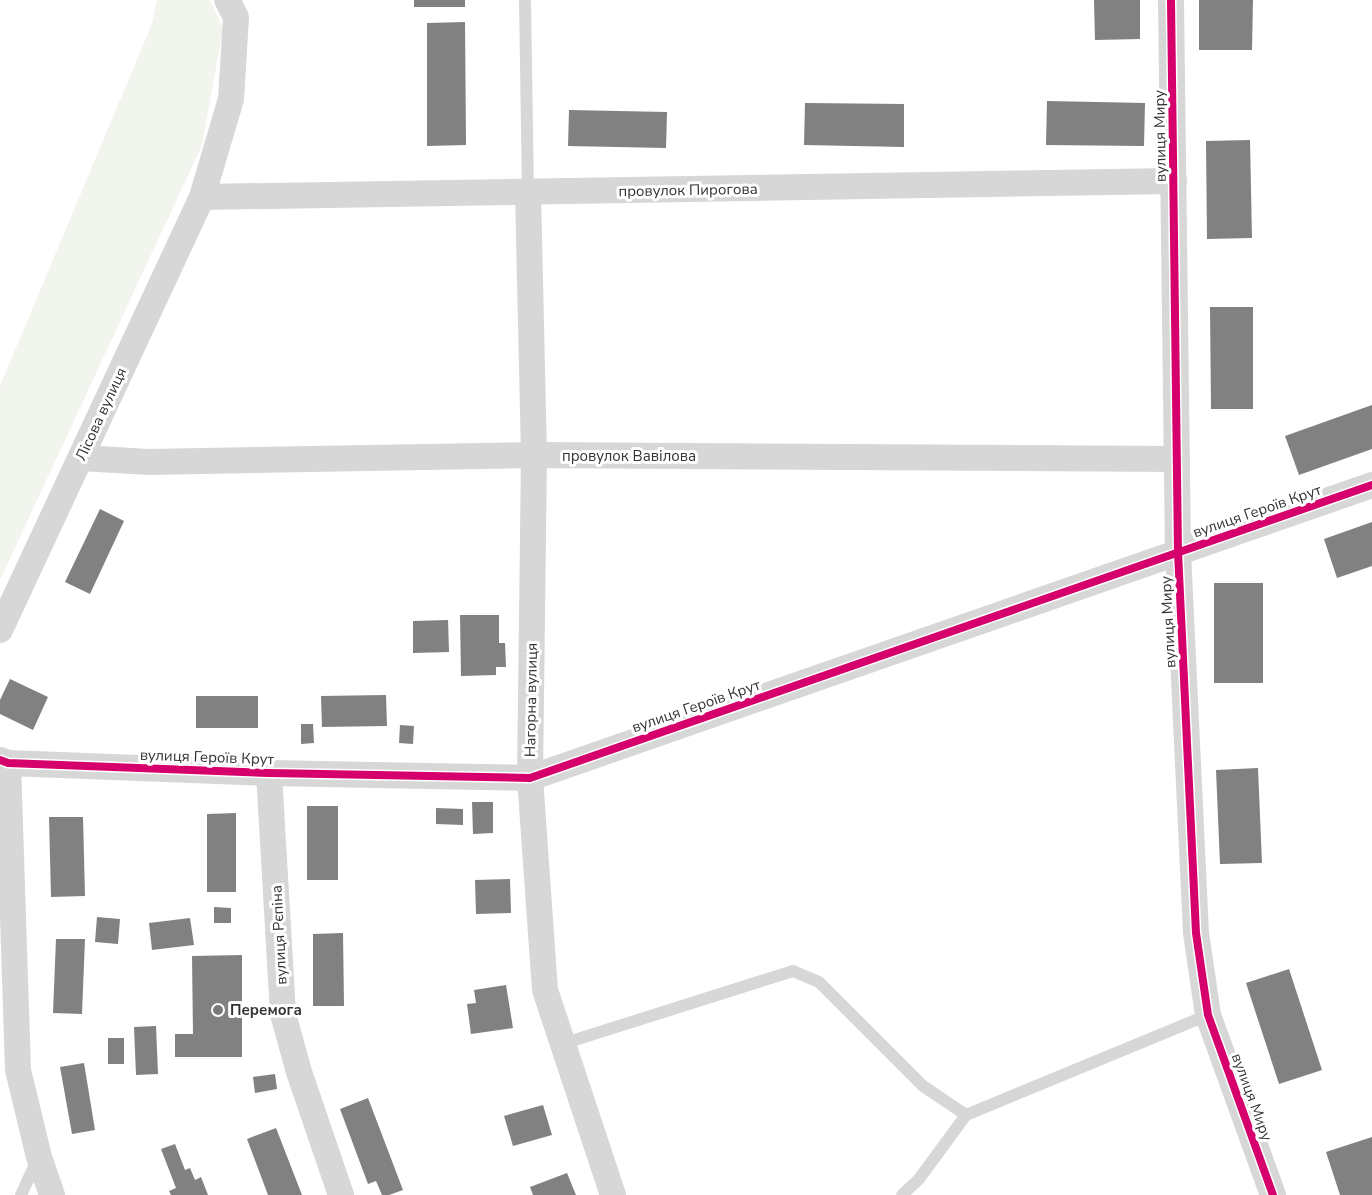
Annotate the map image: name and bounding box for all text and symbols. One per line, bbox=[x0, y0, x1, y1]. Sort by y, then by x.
street label: вулиця Миру bbox=[1149, 90, 1171, 182]
street label: провулок Пирогова bbox=[618, 179, 758, 201]
street label: Лісова вулиця bbox=[71, 364, 131, 464]
street label: провулок Вавілова bbox=[562, 446, 696, 466]
street label: вулиця Героїв Крут bbox=[1190, 480, 1324, 542]
street label: вулиця Миру bbox=[1156, 575, 1180, 669]
street label: Нагорна вулиця bbox=[520, 643, 542, 757]
street label: вулиця Героїв Крут bbox=[629, 675, 763, 737]
street label: вулиця Героїв Крут bbox=[139, 745, 275, 769]
street label: вулиця Рєпіна bbox=[266, 885, 292, 985]
place label: Перемога bbox=[230, 1000, 302, 1020]
marker: Перемога bbox=[211, 1003, 225, 1017]
street label: вулиця Миру bbox=[1227, 1050, 1277, 1144]

